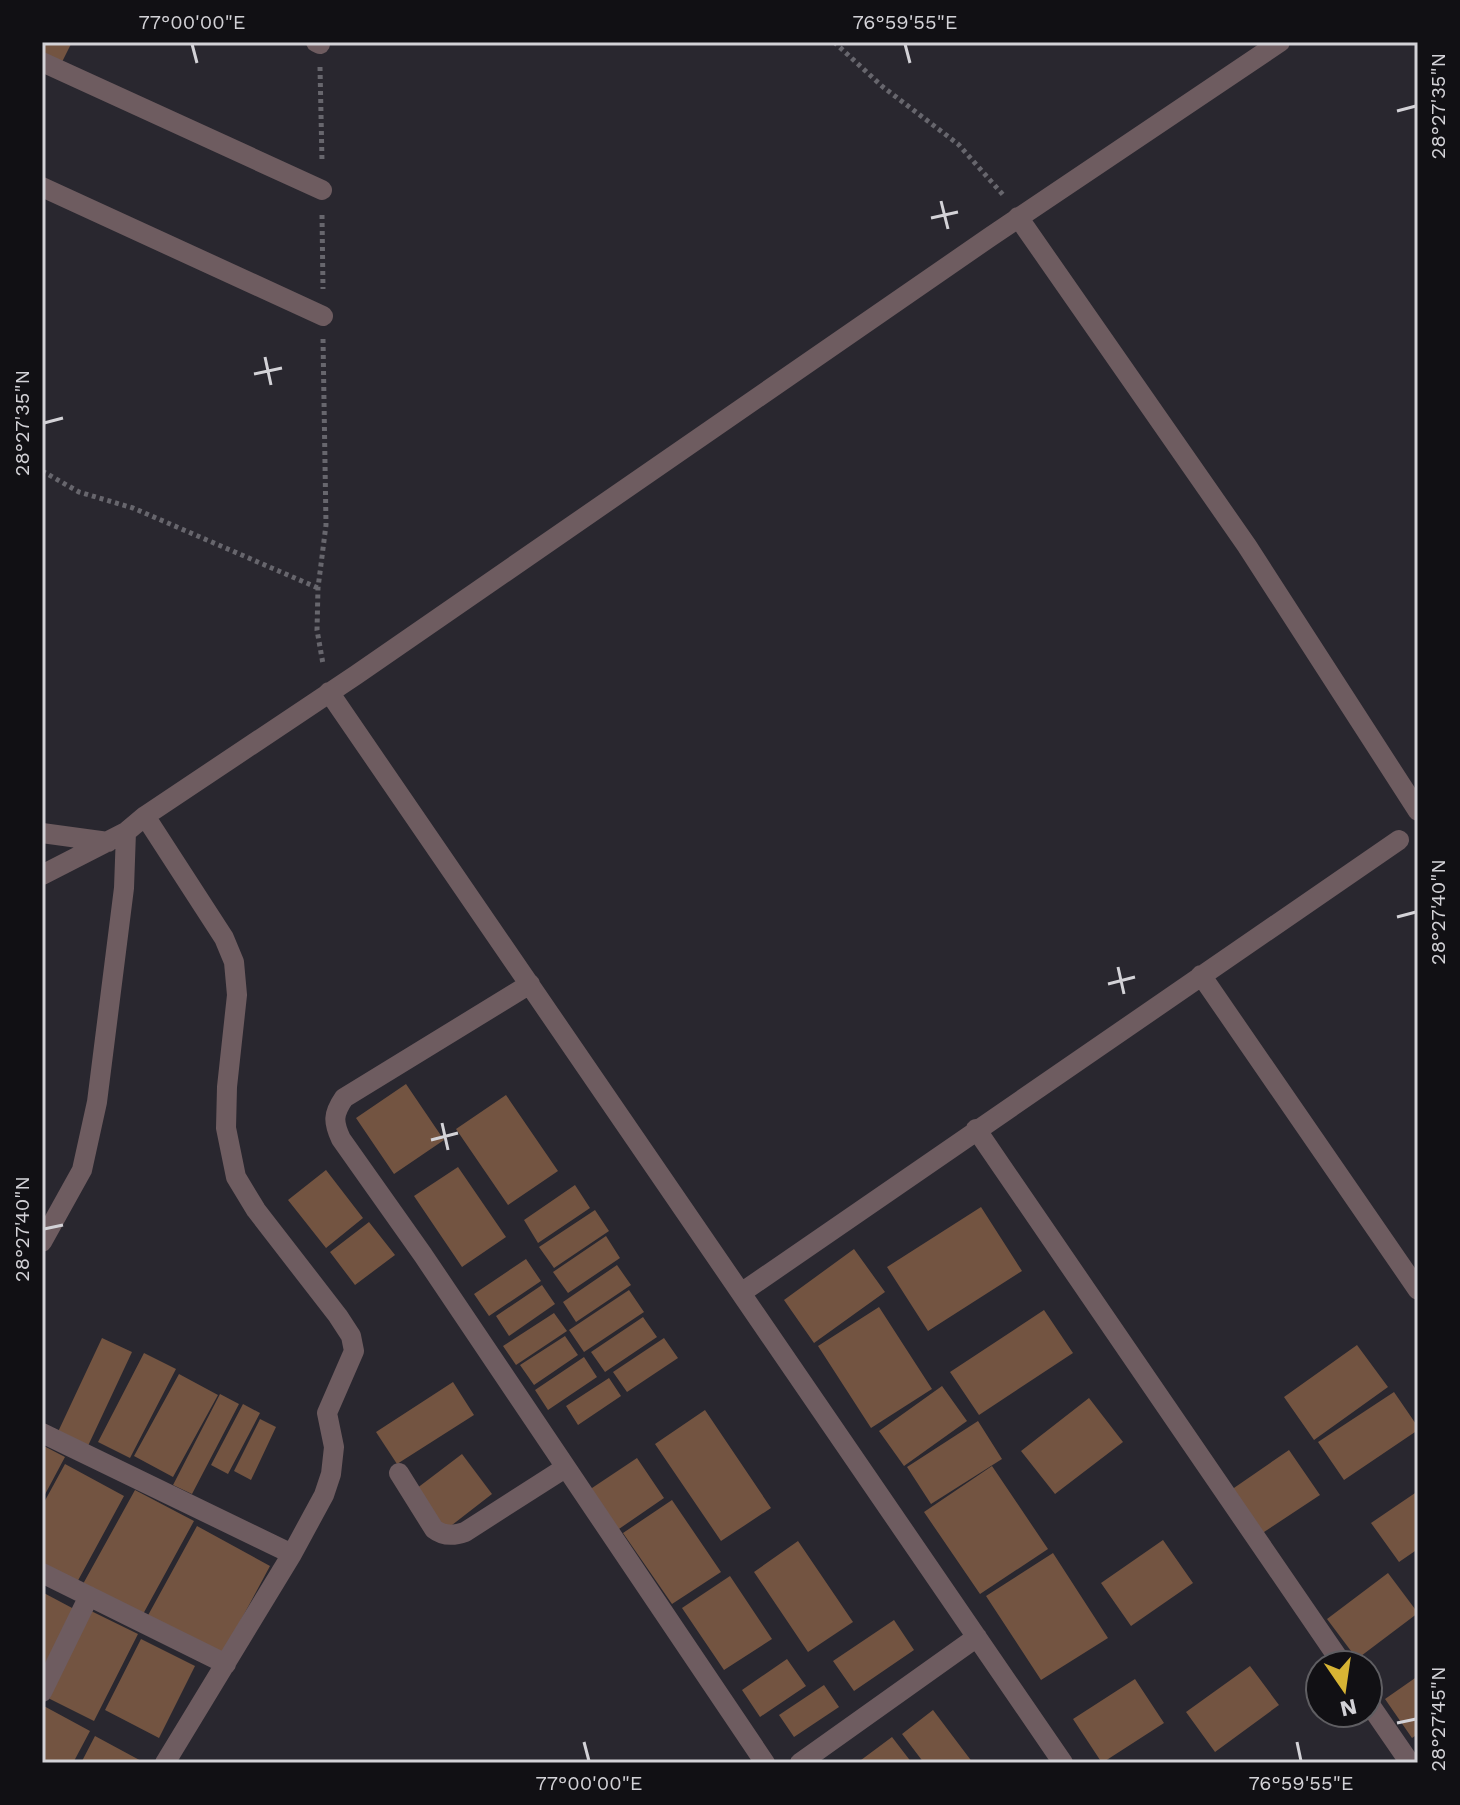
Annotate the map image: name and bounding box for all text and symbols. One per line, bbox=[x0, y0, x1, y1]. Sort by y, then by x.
text: 77°00'00"E bbox=[139, 10, 245, 34]
text: 76°59'55"E bbox=[853, 10, 957, 34]
text: 28°27'35"N bbox=[1426, 53, 1450, 159]
text: 28°27'35"N bbox=[10, 370, 34, 476]
text: 28°27'40"N bbox=[1426, 859, 1450, 965]
text: 28°27'40"N bbox=[10, 1176, 34, 1282]
north arrow bbox=[1304, 1649, 1384, 1729]
text: 28°27'45"N bbox=[1426, 1666, 1450, 1772]
text: N bbox=[1338, 1694, 1359, 1722]
text: 77°00'00"E bbox=[536, 1771, 642, 1795]
text: 76°59'55"E bbox=[1249, 1771, 1353, 1795]

